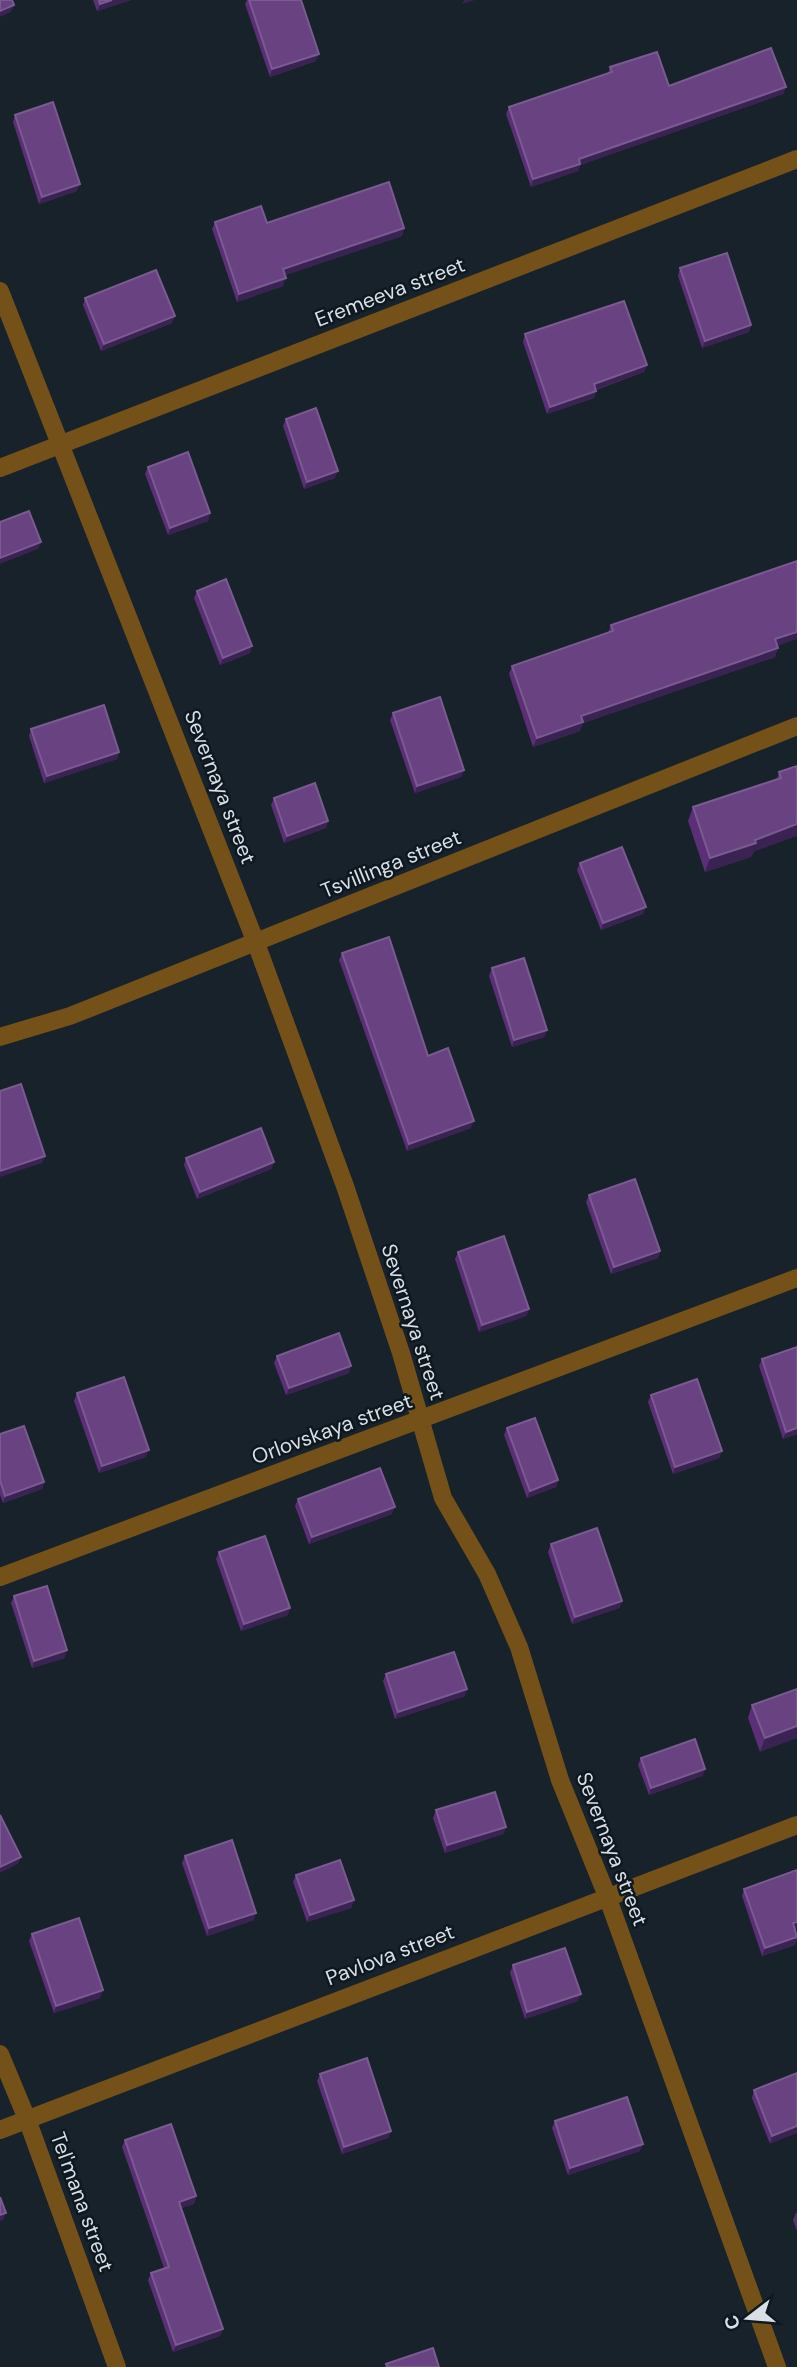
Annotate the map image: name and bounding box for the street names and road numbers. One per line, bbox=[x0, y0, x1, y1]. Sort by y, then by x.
street label: Eremeeva street bbox=[311, 251, 469, 333]
street label: Severnaya street bbox=[178, 706, 262, 868]
street label: Tsvillinga street bbox=[317, 823, 465, 905]
street label: Severnaya street bbox=[375, 1240, 451, 1404]
street label: Orlovskaya street bbox=[248, 1387, 416, 1471]
street label: Severnaya street bbox=[570, 1768, 654, 1930]
street label: Pavlova street bbox=[322, 1918, 458, 1992]
street label: Tel'mana street bbox=[44, 2128, 120, 2276]

